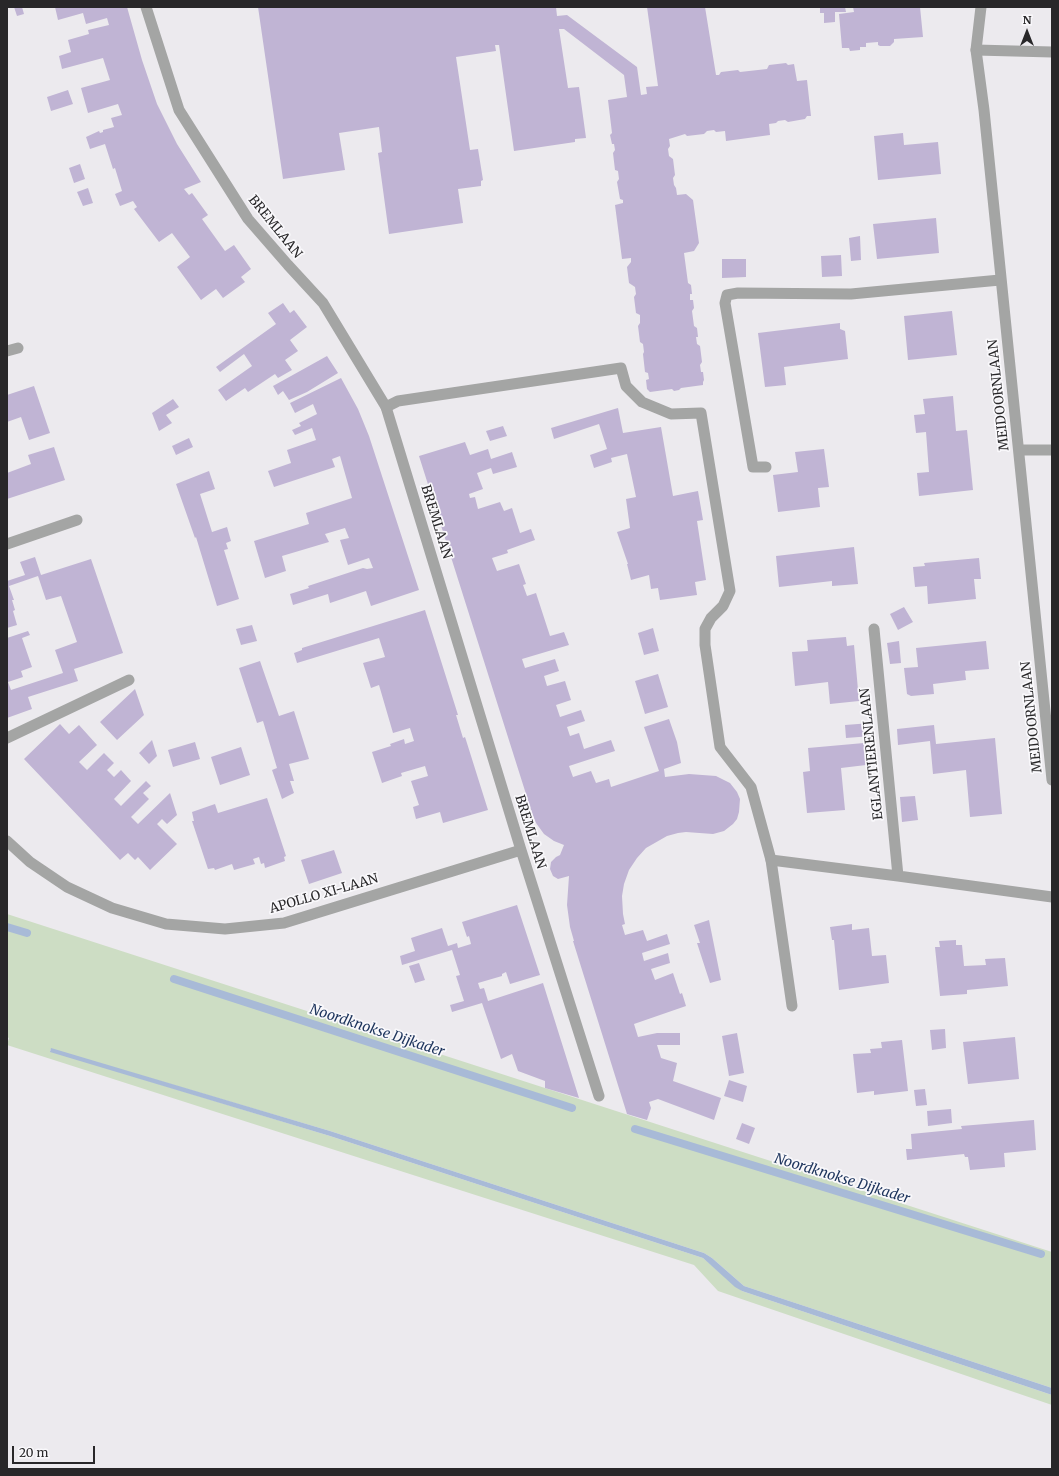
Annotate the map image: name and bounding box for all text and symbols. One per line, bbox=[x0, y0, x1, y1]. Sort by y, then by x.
north arrow bbox=[1007, 12, 1047, 52]
text: N bbox=[1023, 13, 1031, 27]
street label: BREMLAAN bbox=[245, 192, 305, 262]
street label: MEIDOORNLAAN bbox=[985, 339, 1013, 451]
street label: BREMLAAN bbox=[417, 483, 455, 561]
street label: MEIDOORNLAAN bbox=[1018, 661, 1046, 773]
street label: EGLANTIERENLAAN bbox=[857, 687, 887, 821]
street label: BREMLAAN bbox=[511, 793, 549, 871]
street label: APOLLO XI-LAAN bbox=[268, 871, 380, 917]
water label: Noordknokse Dijkader bbox=[307, 1001, 447, 1061]
water label: Noordknokse Dijkader bbox=[772, 1150, 912, 1208]
scale bar bbox=[14, 1438, 97, 1464]
text: 20 m bbox=[19, 1445, 48, 1460]

